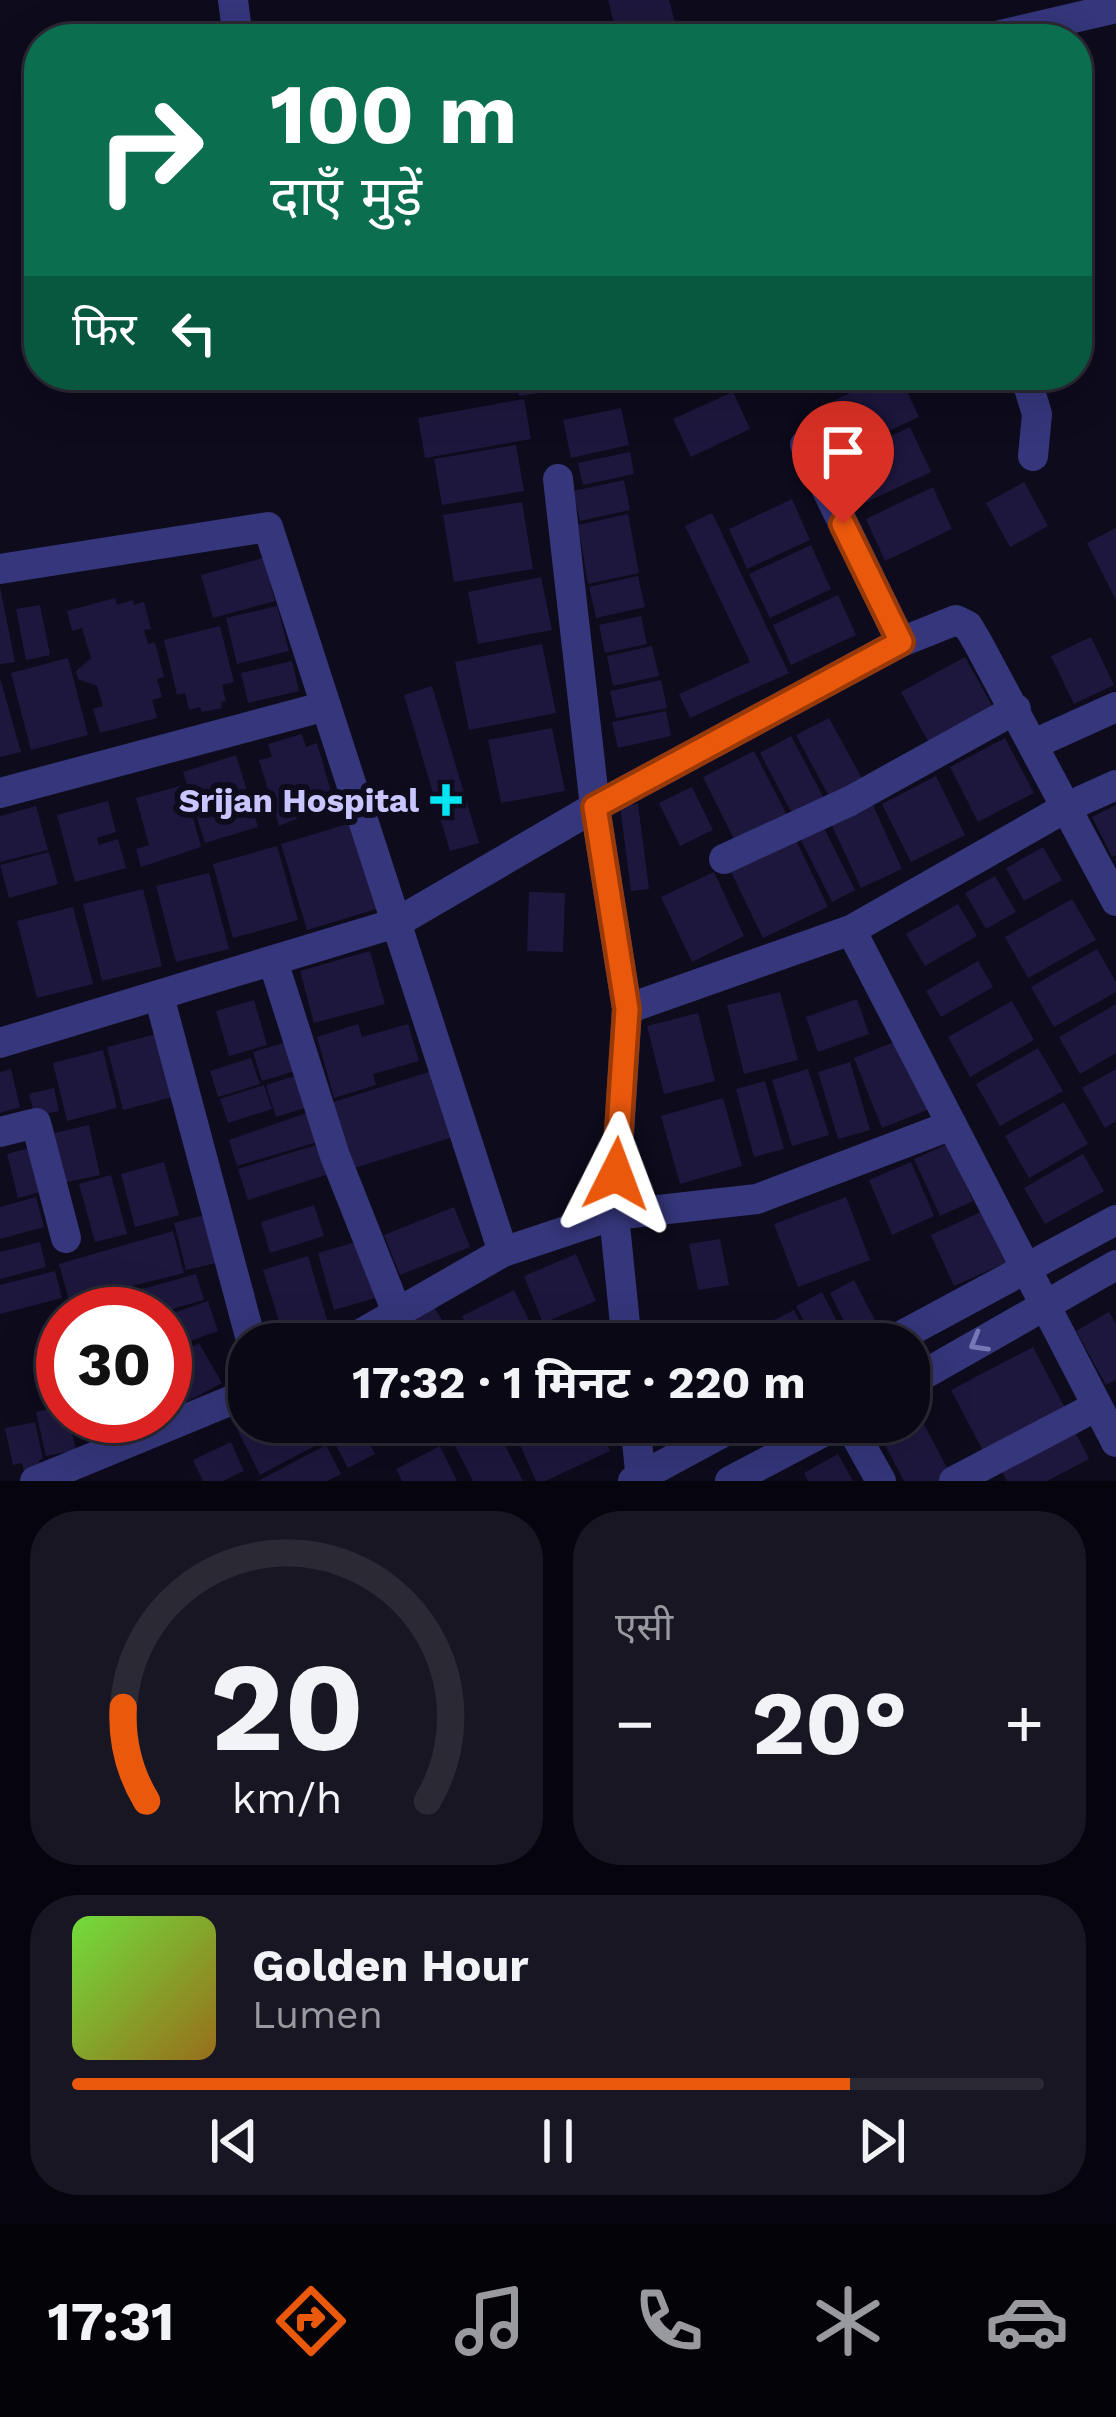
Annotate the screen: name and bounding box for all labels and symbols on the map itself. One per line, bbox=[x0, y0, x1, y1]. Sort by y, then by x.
pin bbox=[792, 401, 894, 524]
place label: Srijan Hospital bbox=[179, 781, 419, 820]
marker: Srijan Hospital bbox=[430, 784, 462, 816]
position arrow bbox=[553, 1111, 679, 1237]
speed limit sign: 30 bbox=[36, 1287, 192, 1443]
one-way arrow bbox=[969, 1329, 990, 1351]

